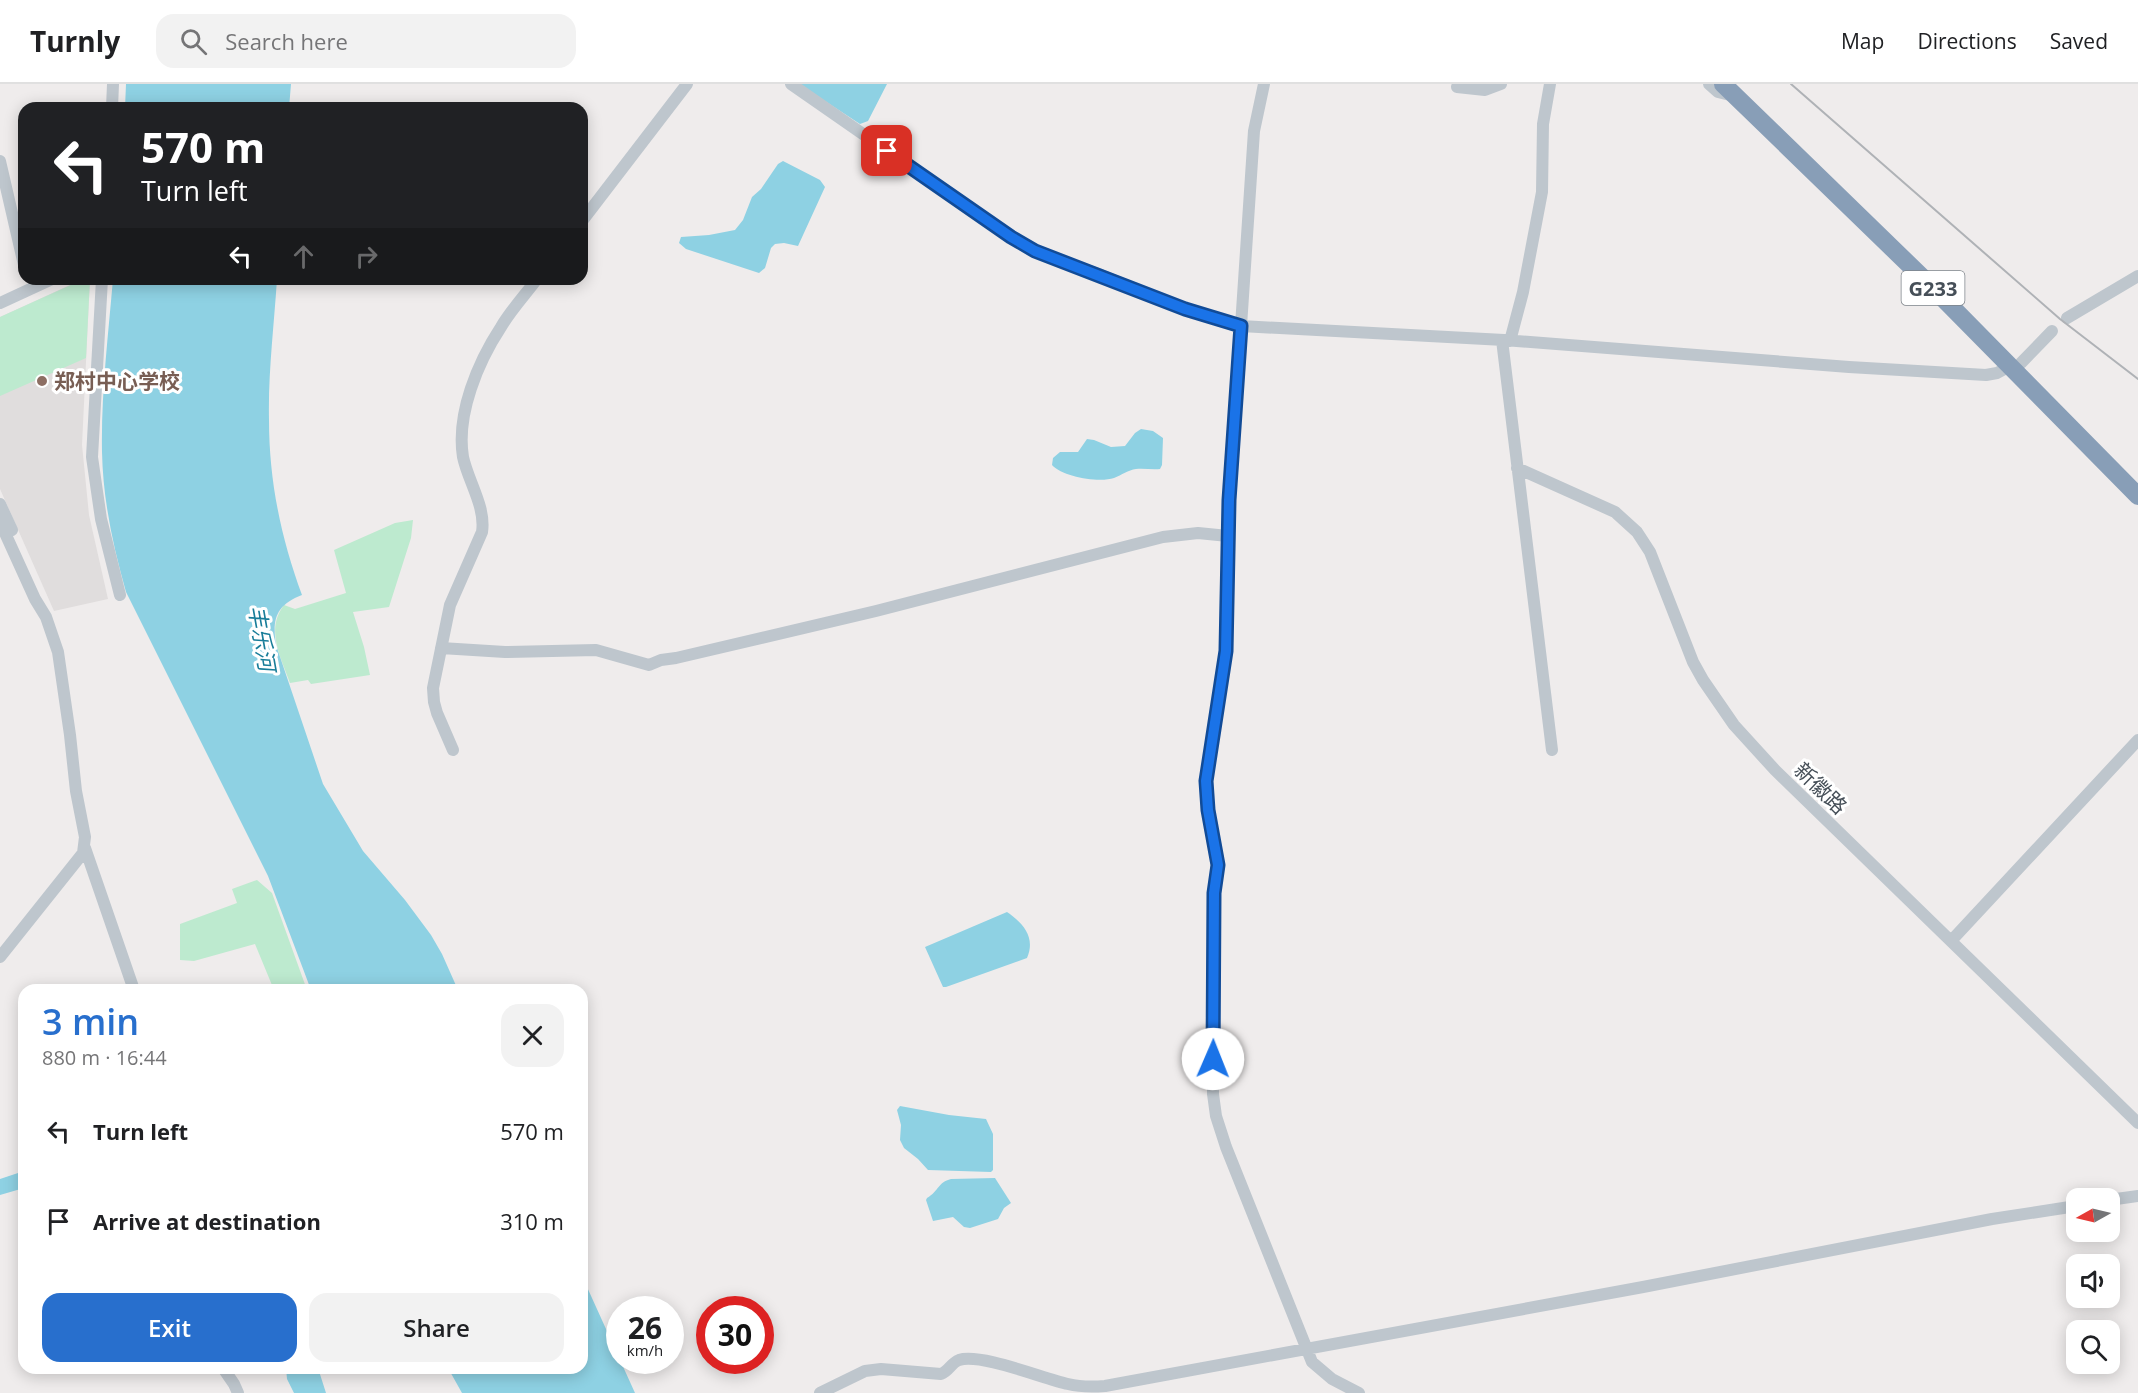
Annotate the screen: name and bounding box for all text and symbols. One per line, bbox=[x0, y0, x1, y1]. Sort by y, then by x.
search box bbox=[156, 14, 576, 68]
text: Turnly bbox=[30, 22, 120, 60]
icon: search bbox=[177, 25, 210, 58]
text: Search here bbox=[225, 26, 348, 56]
text: Map bbox=[1841, 27, 1884, 55]
text: Directions bbox=[1917, 27, 2017, 55]
text: Saved bbox=[2050, 27, 2108, 55]
text: 570 m bbox=[141, 118, 265, 175]
pin bbox=[861, 125, 912, 176]
icon: left bbox=[42, 126, 120, 204]
icon: arrive bbox=[870, 134, 903, 167]
text: Turn left bbox=[141, 172, 248, 209]
icon: left bbox=[224, 240, 257, 273]
icon: ahead bbox=[287, 240, 320, 273]
icon: right bbox=[350, 240, 383, 273]
road number: G233 bbox=[1902, 271, 1964, 305]
place label: 郑村中心学校 bbox=[54, 367, 180, 395]
marker: 郑村中心学校 bbox=[35, 374, 49, 388]
water label: 丰乐河 bbox=[242, 603, 284, 677]
street label: 新徽路 bbox=[1789, 756, 1853, 820]
text: 3 min bbox=[42, 997, 139, 1046]
button: close bbox=[501, 1004, 564, 1067]
position arrow bbox=[1181, 1027, 1245, 1091]
text: 880 m · 16:44 bbox=[42, 1044, 167, 1071]
icon: left bbox=[42, 1115, 75, 1148]
text: Turn left bbox=[93, 1116, 188, 1146]
text: 570 m bbox=[500, 1116, 564, 1146]
north arrow bbox=[2066, 1188, 2120, 1242]
map controls bbox=[2066, 1188, 2120, 1374]
icon: arrive bbox=[42, 1205, 75, 1238]
text: Arrive at destination bbox=[93, 1206, 321, 1236]
text: 310 m bbox=[500, 1206, 564, 1236]
button: sound bbox=[2066, 1254, 2120, 1308]
button: Exit bbox=[42, 1293, 297, 1362]
button: Share bbox=[309, 1293, 564, 1362]
speed limit sign: 30 bbox=[696, 1296, 774, 1374]
text: 26 bbox=[628, 1307, 662, 1348]
button: search bbox=[2066, 1320, 2120, 1374]
text: km/h bbox=[627, 1340, 663, 1360]

